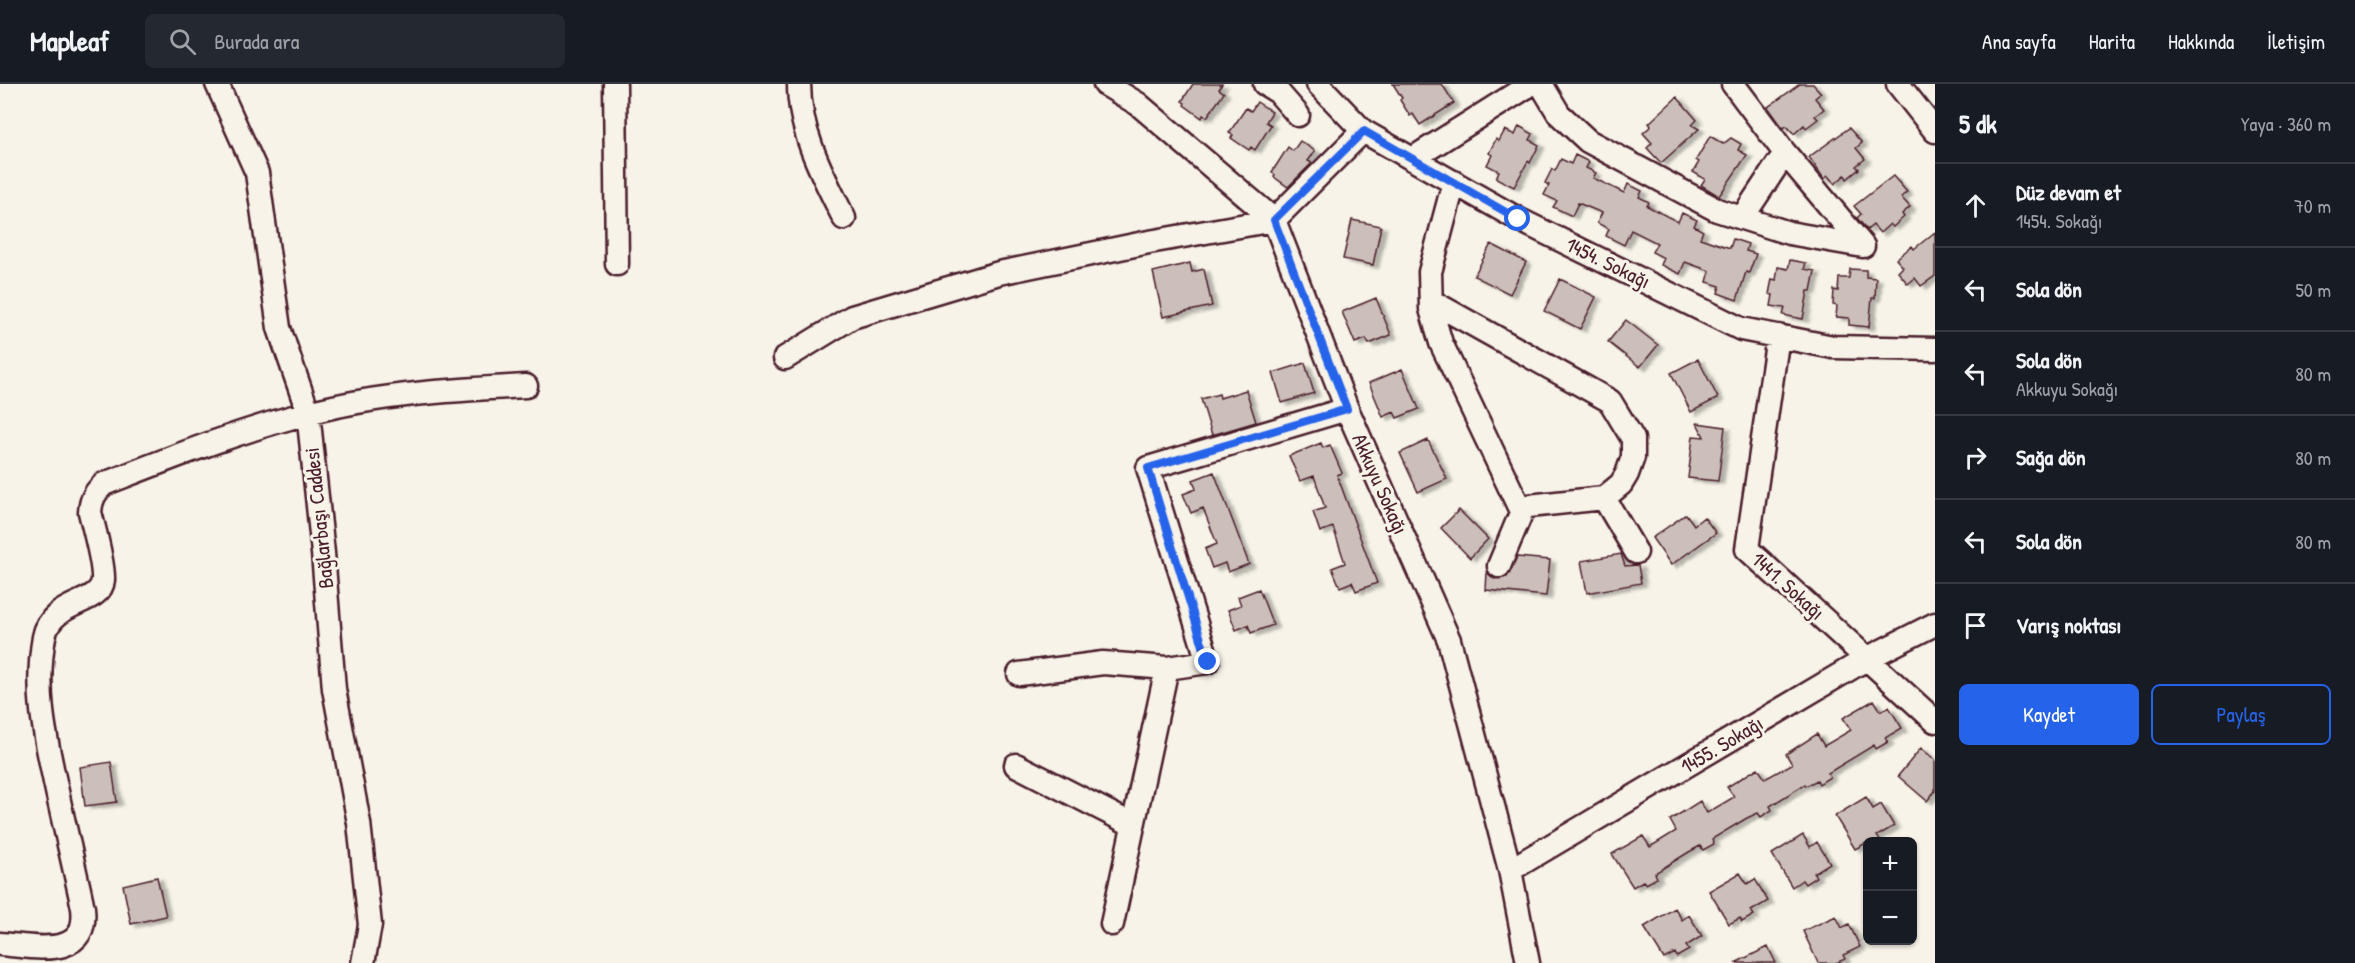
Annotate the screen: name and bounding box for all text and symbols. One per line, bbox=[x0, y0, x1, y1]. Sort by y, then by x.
search box bbox=[145, 14, 565, 68]
text: Mapleaf bbox=[30, 22, 109, 60]
icon: search bbox=[166, 25, 199, 58]
text: Burada ara bbox=[214, 26, 299, 56]
text: Ana sayfa bbox=[1982, 27, 2056, 56]
text: Harita bbox=[2089, 27, 2135, 56]
text: Hakkında bbox=[2168, 27, 2234, 56]
text: İletişim bbox=[2267, 27, 2325, 56]
text: 5 dk bbox=[1959, 106, 1997, 141]
text: Yaya · 360 m bbox=[2241, 110, 2331, 137]
text: Düz devam et bbox=[2016, 177, 2121, 207]
icon: ahead bbox=[1959, 189, 1992, 222]
text: 70 m bbox=[2294, 192, 2331, 219]
route start bbox=[1504, 205, 1530, 231]
text: 1454. Sokağı bbox=[2016, 207, 2102, 234]
street label: 1454. Sokağı bbox=[1561, 230, 1655, 295]
icon: left bbox=[1959, 273, 1992, 306]
text: Sola dön bbox=[2016, 274, 2082, 304]
text: 50 m bbox=[2295, 276, 2331, 303]
text: Sola dön bbox=[2016, 345, 2082, 375]
icon: left bbox=[1959, 357, 1992, 390]
text: 80 m bbox=[2295, 360, 2331, 387]
text: Akkuyu Sokağı bbox=[2016, 375, 2118, 402]
street label: Akkuyu Sokağı bbox=[1345, 429, 1416, 539]
icon: right bbox=[1959, 441, 1992, 474]
text: Sağa dön bbox=[2016, 442, 2086, 472]
text: 80 m bbox=[2295, 444, 2331, 471]
street label: Bağlarbaşı Caddesi bbox=[297, 446, 340, 590]
icon: left bbox=[1959, 525, 1992, 558]
text: Sola dön bbox=[2016, 526, 2082, 556]
text: 80 m bbox=[2295, 528, 2331, 555]
street label: 1441. Sokağı bbox=[1745, 545, 1831, 626]
icon: arrive bbox=[1959, 609, 1992, 642]
text: Varış noktası bbox=[2016, 610, 2121, 640]
route end bbox=[1194, 648, 1220, 674]
button: Kaydet bbox=[1959, 684, 2139, 745]
button: Paylaş bbox=[2151, 684, 2331, 745]
street label: 1455. Sokağı bbox=[1675, 709, 1769, 781]
map controls bbox=[1863, 837, 1917, 945]
button: + bbox=[1863, 837, 1917, 891]
button: − bbox=[1863, 891, 1917, 945]

